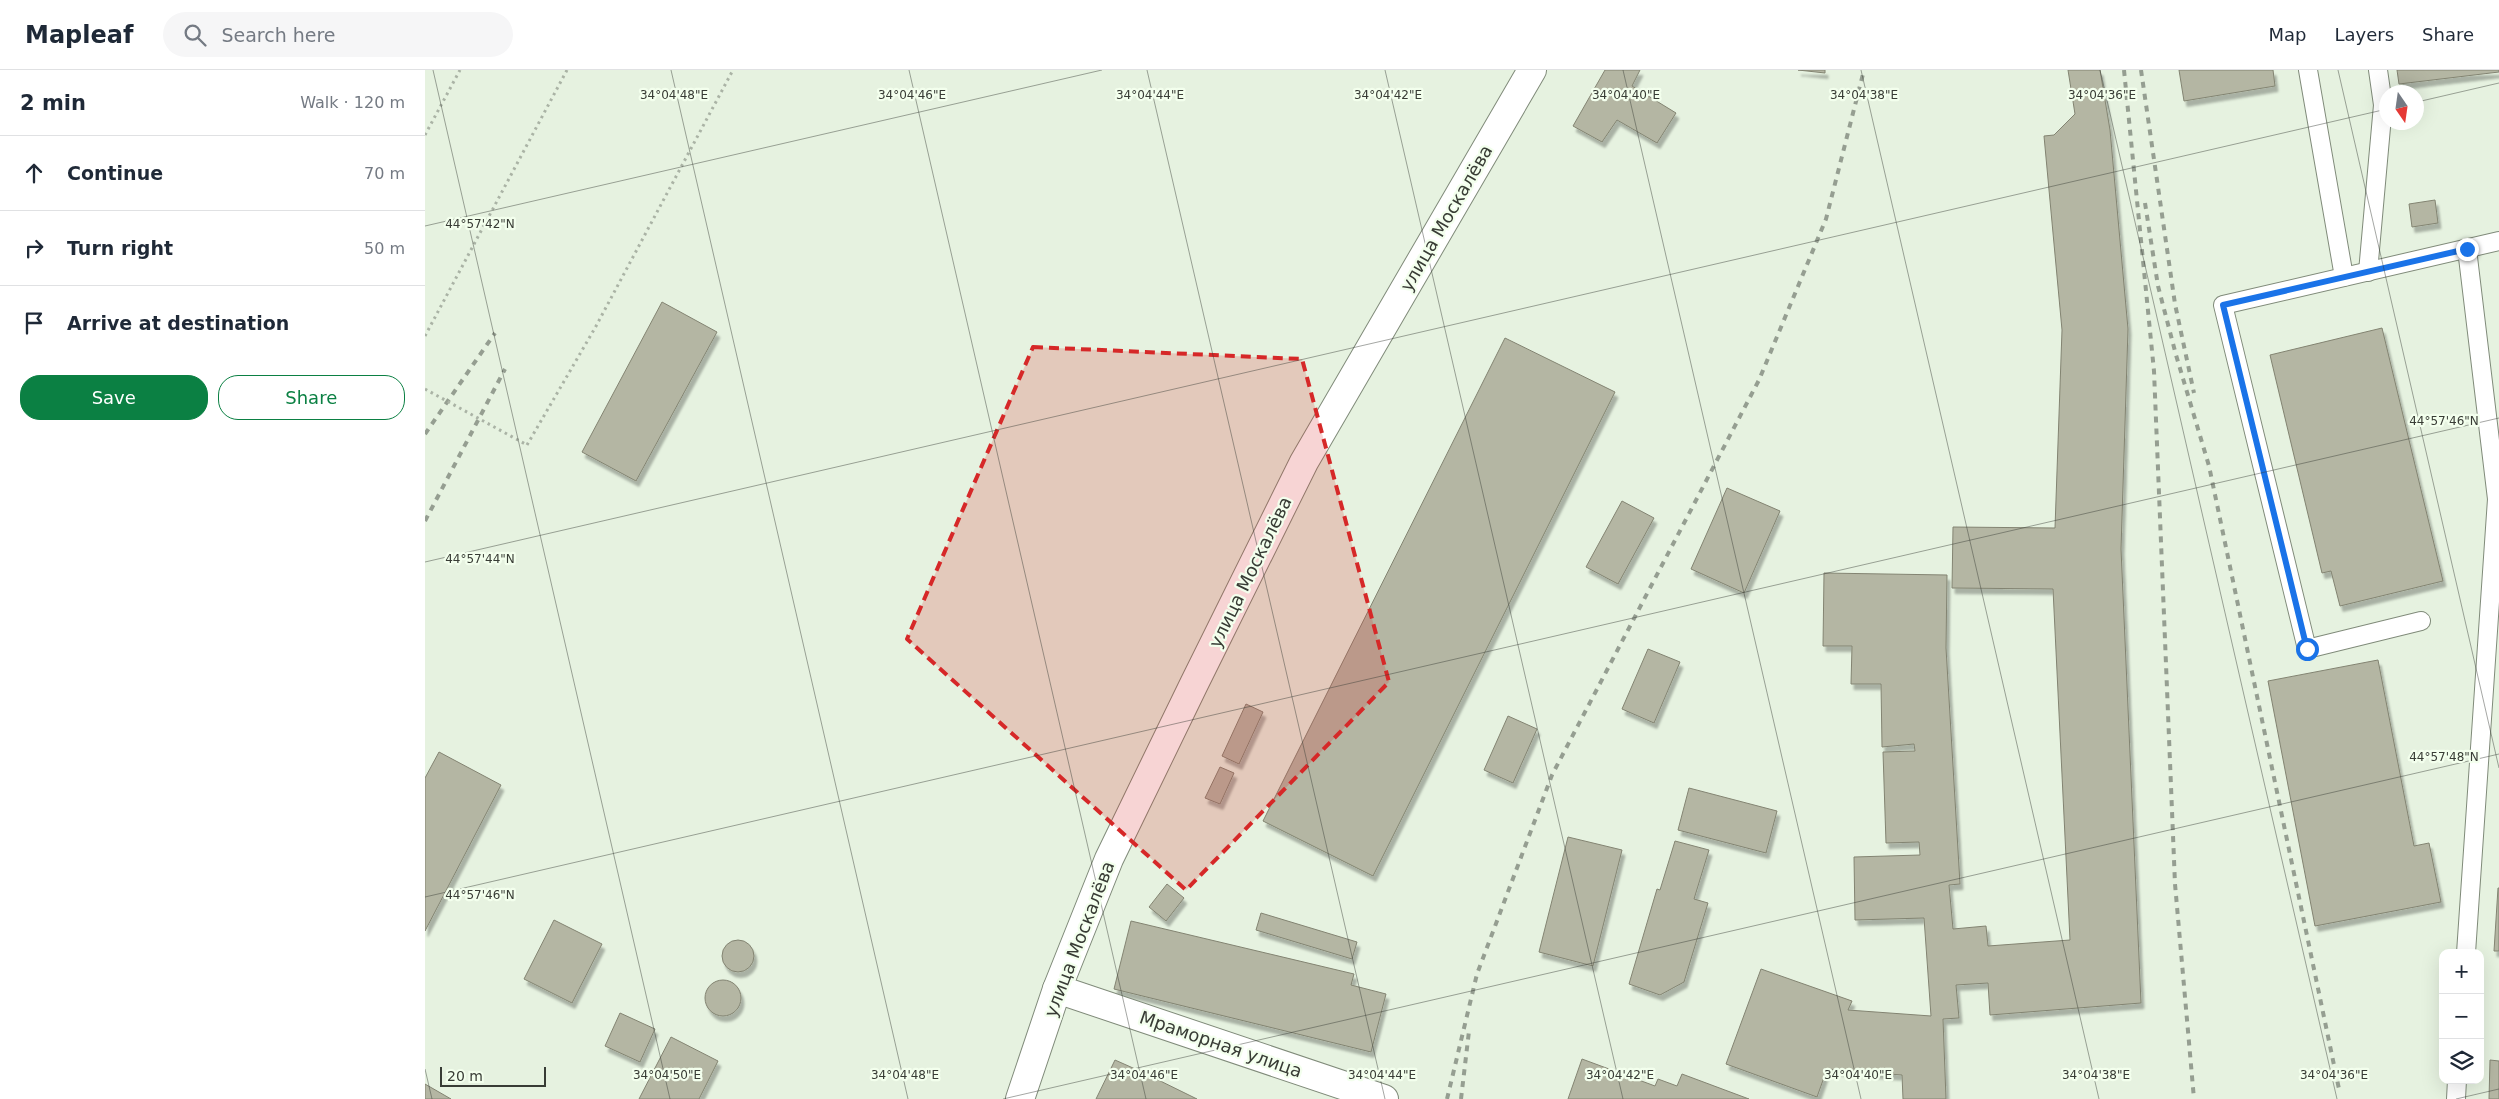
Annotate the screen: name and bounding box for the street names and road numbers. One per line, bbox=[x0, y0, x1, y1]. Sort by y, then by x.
street label: улица Москалёва bbox=[1396, 141, 1496, 295]
street label: улица Москалёва bbox=[1204, 493, 1296, 651]
street label: улица Москалёва bbox=[1040, 858, 1118, 1020]
street label: Мраморная улица bbox=[1137, 1006, 1305, 1082]

